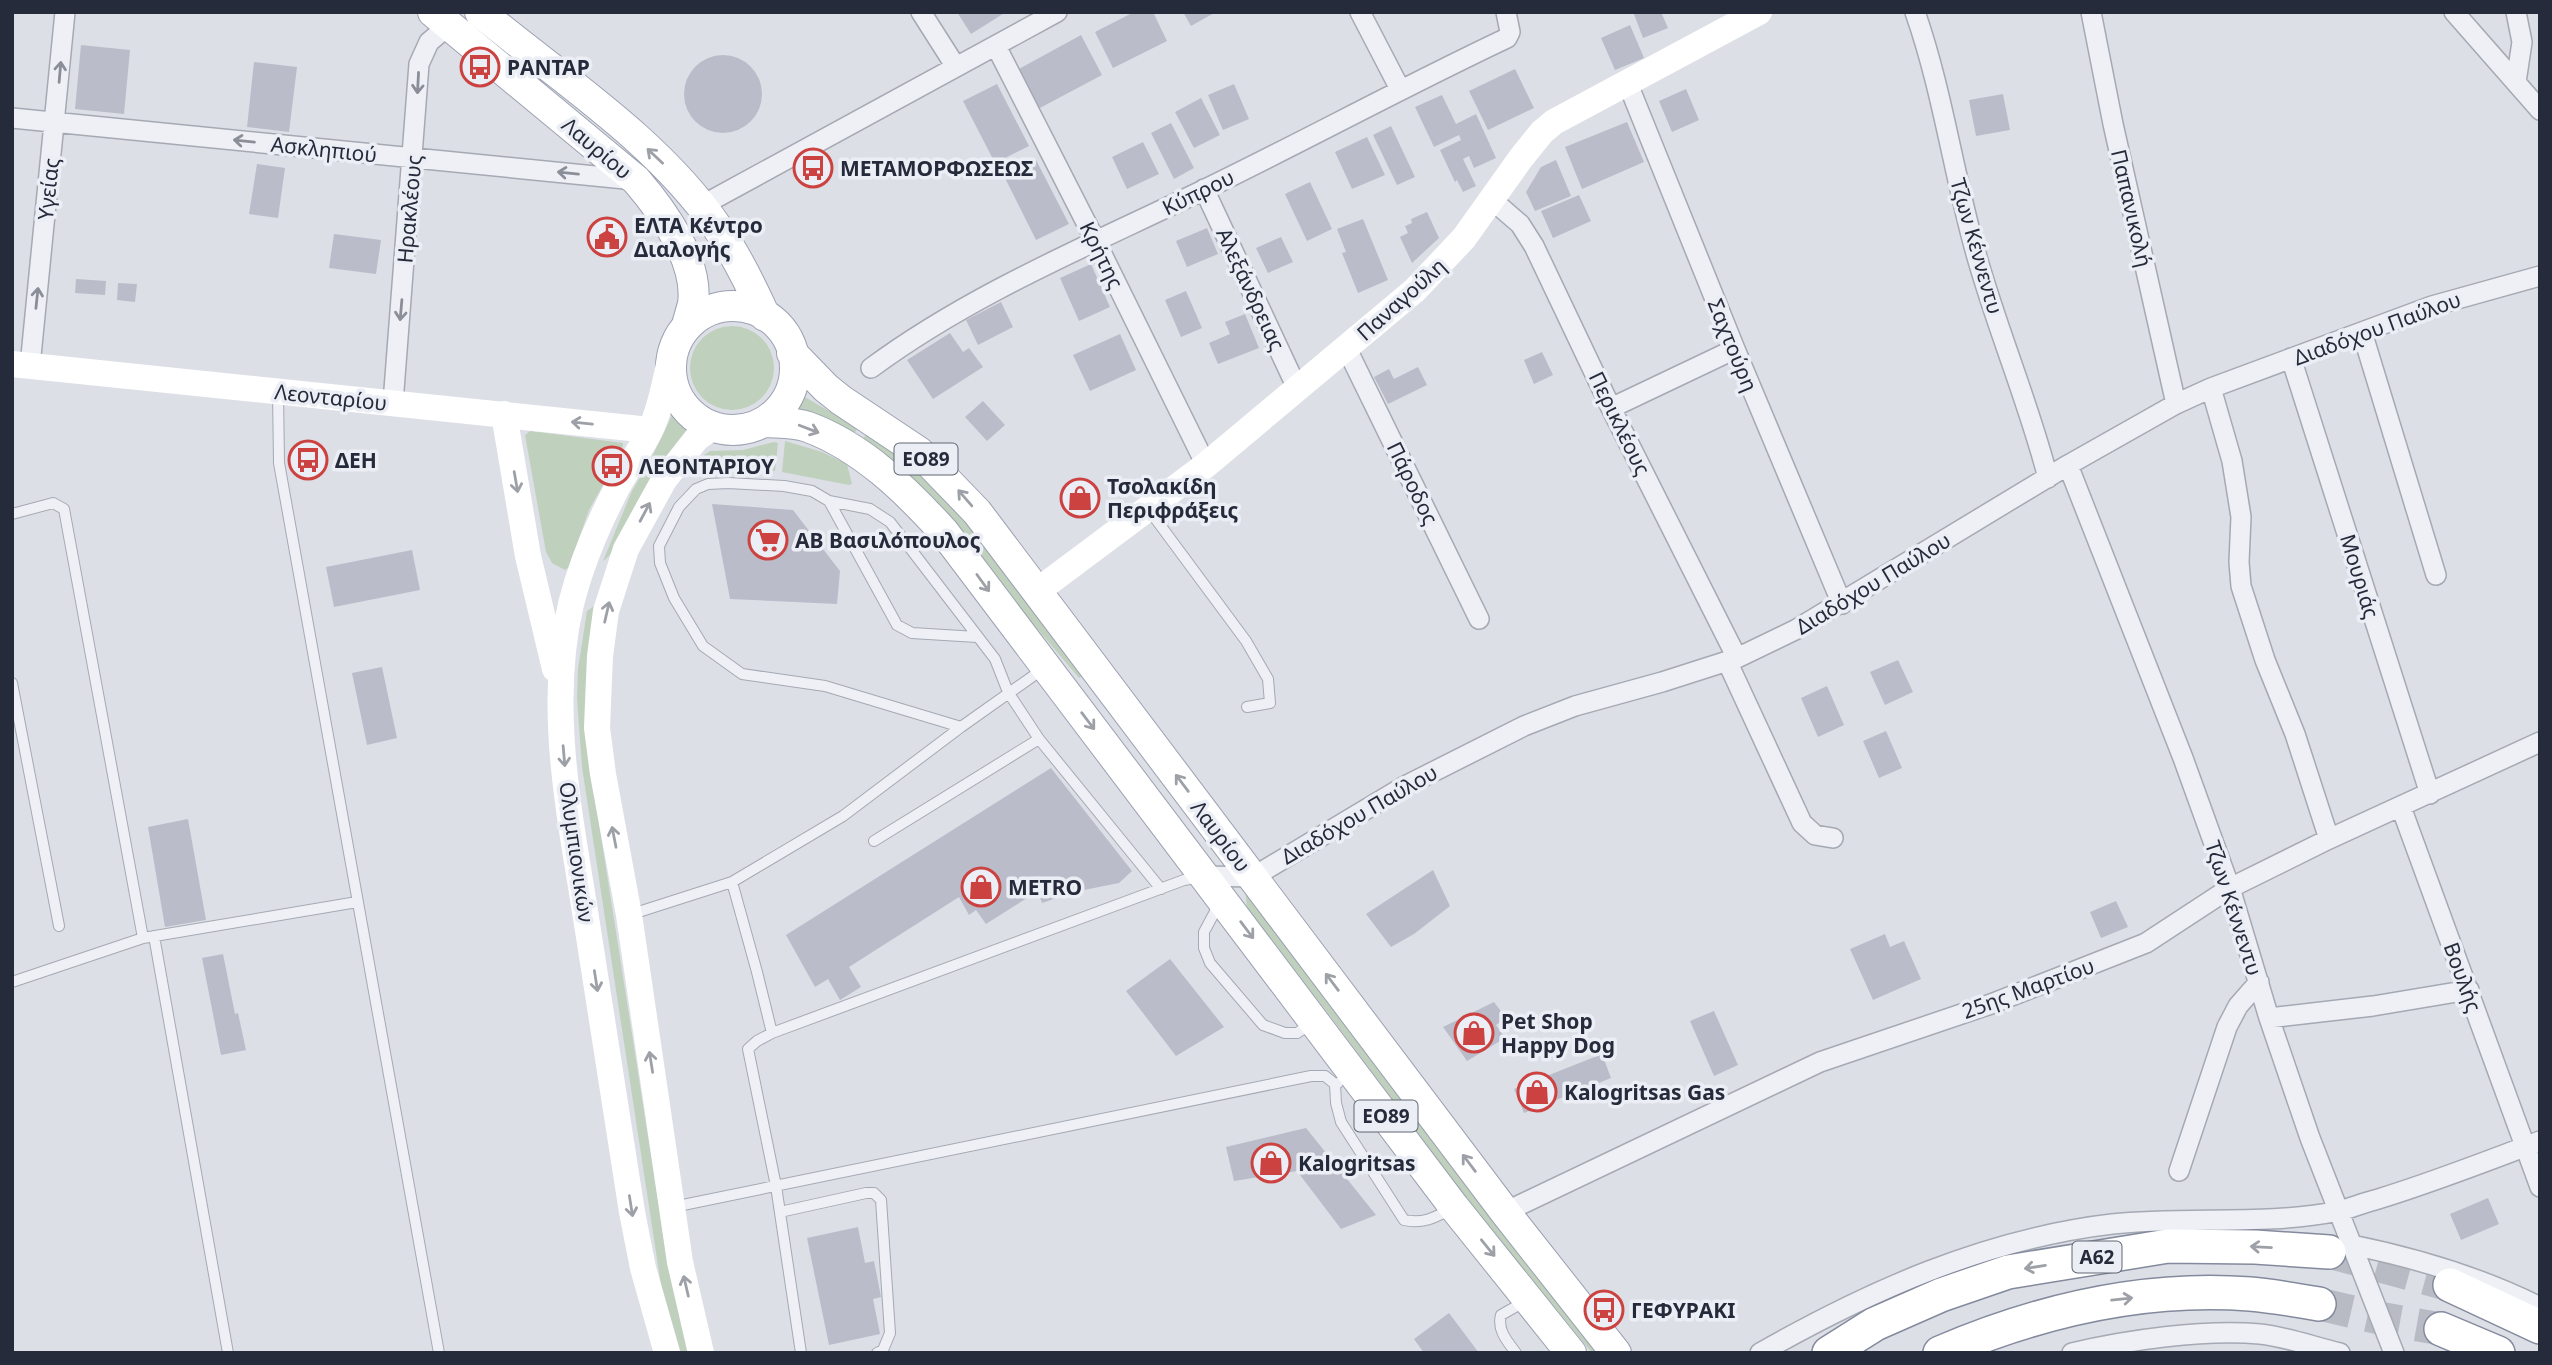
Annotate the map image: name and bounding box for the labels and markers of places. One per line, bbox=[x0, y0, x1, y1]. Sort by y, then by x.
bus stop icon: ΡΑΝΤΑΡ bbox=[459, 46, 501, 88]
place label: ΡΑΝΤΑΡ bbox=[507, 53, 590, 81]
bus stop icon: ΜΕΤΑΜΟΡΦΩΣΕΩΣ bbox=[792, 147, 834, 189]
place label: ΜΕΤΑΜΟΡΦΩΣΕΩΣ bbox=[840, 154, 1033, 182]
place label: ΕΛΤΑ Κέντρο Διαλογής bbox=[634, 211, 763, 263]
public building icon: ΕΛΤΑ Κέντρο Διαλογής bbox=[586, 216, 628, 258]
bus stop icon: ΔΕΗ bbox=[287, 439, 329, 481]
bus stop icon: ΛΕΟΝΤΑΡΙΟΥ bbox=[591, 445, 633, 487]
place label: ΔΕΗ bbox=[335, 446, 377, 474]
place label: ΛΕΟΝΤΑΡΙΟΥ bbox=[639, 452, 775, 480]
place label: Τσολακίδη Περιφράξεις bbox=[1107, 472, 1238, 524]
shop icon: Τσολακίδη Περιφράξεις bbox=[1059, 477, 1101, 519]
supermarket icon: ΑΒ Βασιλόπουλος bbox=[747, 519, 789, 561]
place label: ΑΒ Βασιλόπουλος bbox=[795, 526, 981, 554]
shop icon: METRO bbox=[960, 866, 1002, 908]
place label: METRO bbox=[1008, 873, 1082, 901]
place label: Pet Shop Happy Dog bbox=[1501, 1007, 1615, 1059]
shop icon: Pet Shop Happy Dog bbox=[1453, 1012, 1495, 1054]
shop icon: Kalogritsas Gas bbox=[1516, 1071, 1558, 1113]
place label: Kalogritsas Gas bbox=[1564, 1078, 1725, 1106]
shop icon: Kalogritsas bbox=[1250, 1142, 1292, 1184]
place label: Kalogritsas bbox=[1298, 1149, 1416, 1177]
bus stop icon: ΓΕΦΥΡΑΚΙ bbox=[1583, 1289, 1625, 1331]
place label: ΓΕΦΥΡΑΚΙ bbox=[1631, 1296, 1735, 1324]

